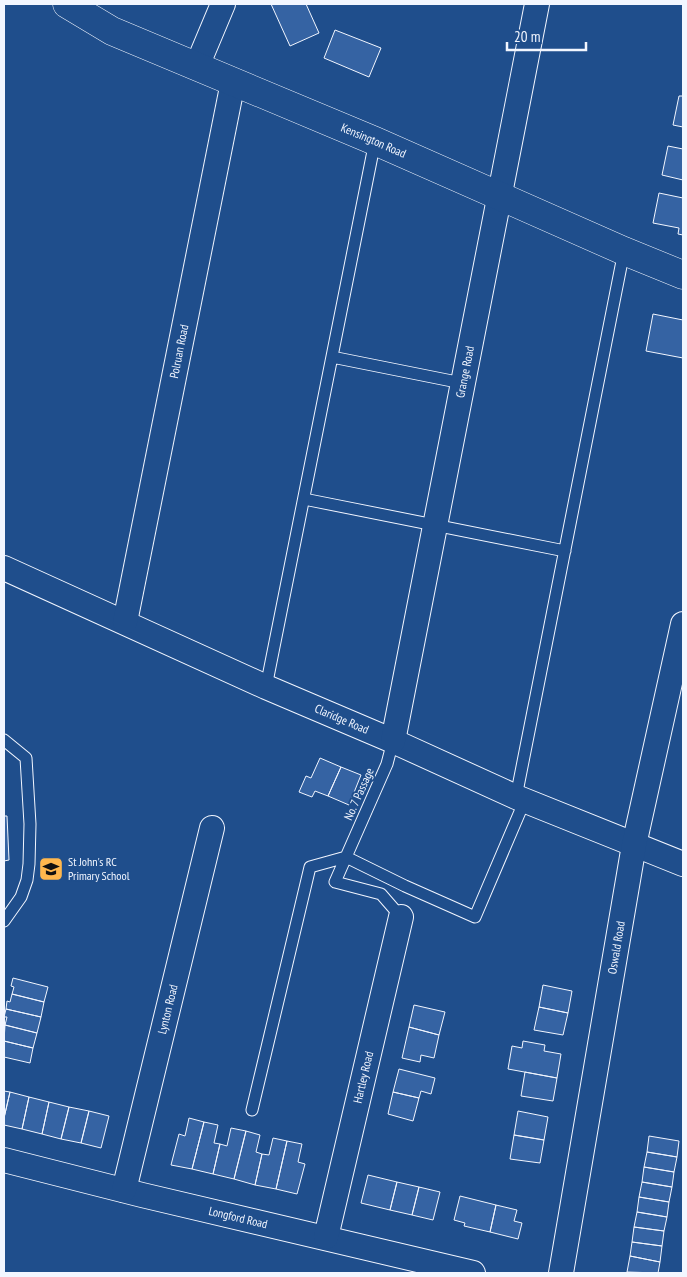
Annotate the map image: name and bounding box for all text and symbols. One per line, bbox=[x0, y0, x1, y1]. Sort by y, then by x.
scale bar bbox=[507, 20, 586, 52]
text: 20 m bbox=[514, 27, 540, 46]
street label: Kensington Road bbox=[339, 120, 409, 161]
street label: Polruan Road bbox=[166, 323, 191, 380]
street label: Grange Road bbox=[452, 345, 477, 399]
street label: Claridge Road bbox=[313, 701, 371, 737]
street label: No. 7 Passage bbox=[340, 765, 377, 822]
place label: St John's RC Primary School bbox=[68, 854, 130, 883]
school or university icon: St John's RC Primary School bbox=[38, 856, 64, 882]
street label: Oswald Road bbox=[604, 920, 628, 975]
street label: Lynton Road bbox=[154, 983, 181, 1035]
street label: Hartley Road bbox=[350, 1050, 376, 1105]
street label: Longford Road bbox=[207, 1203, 269, 1231]

